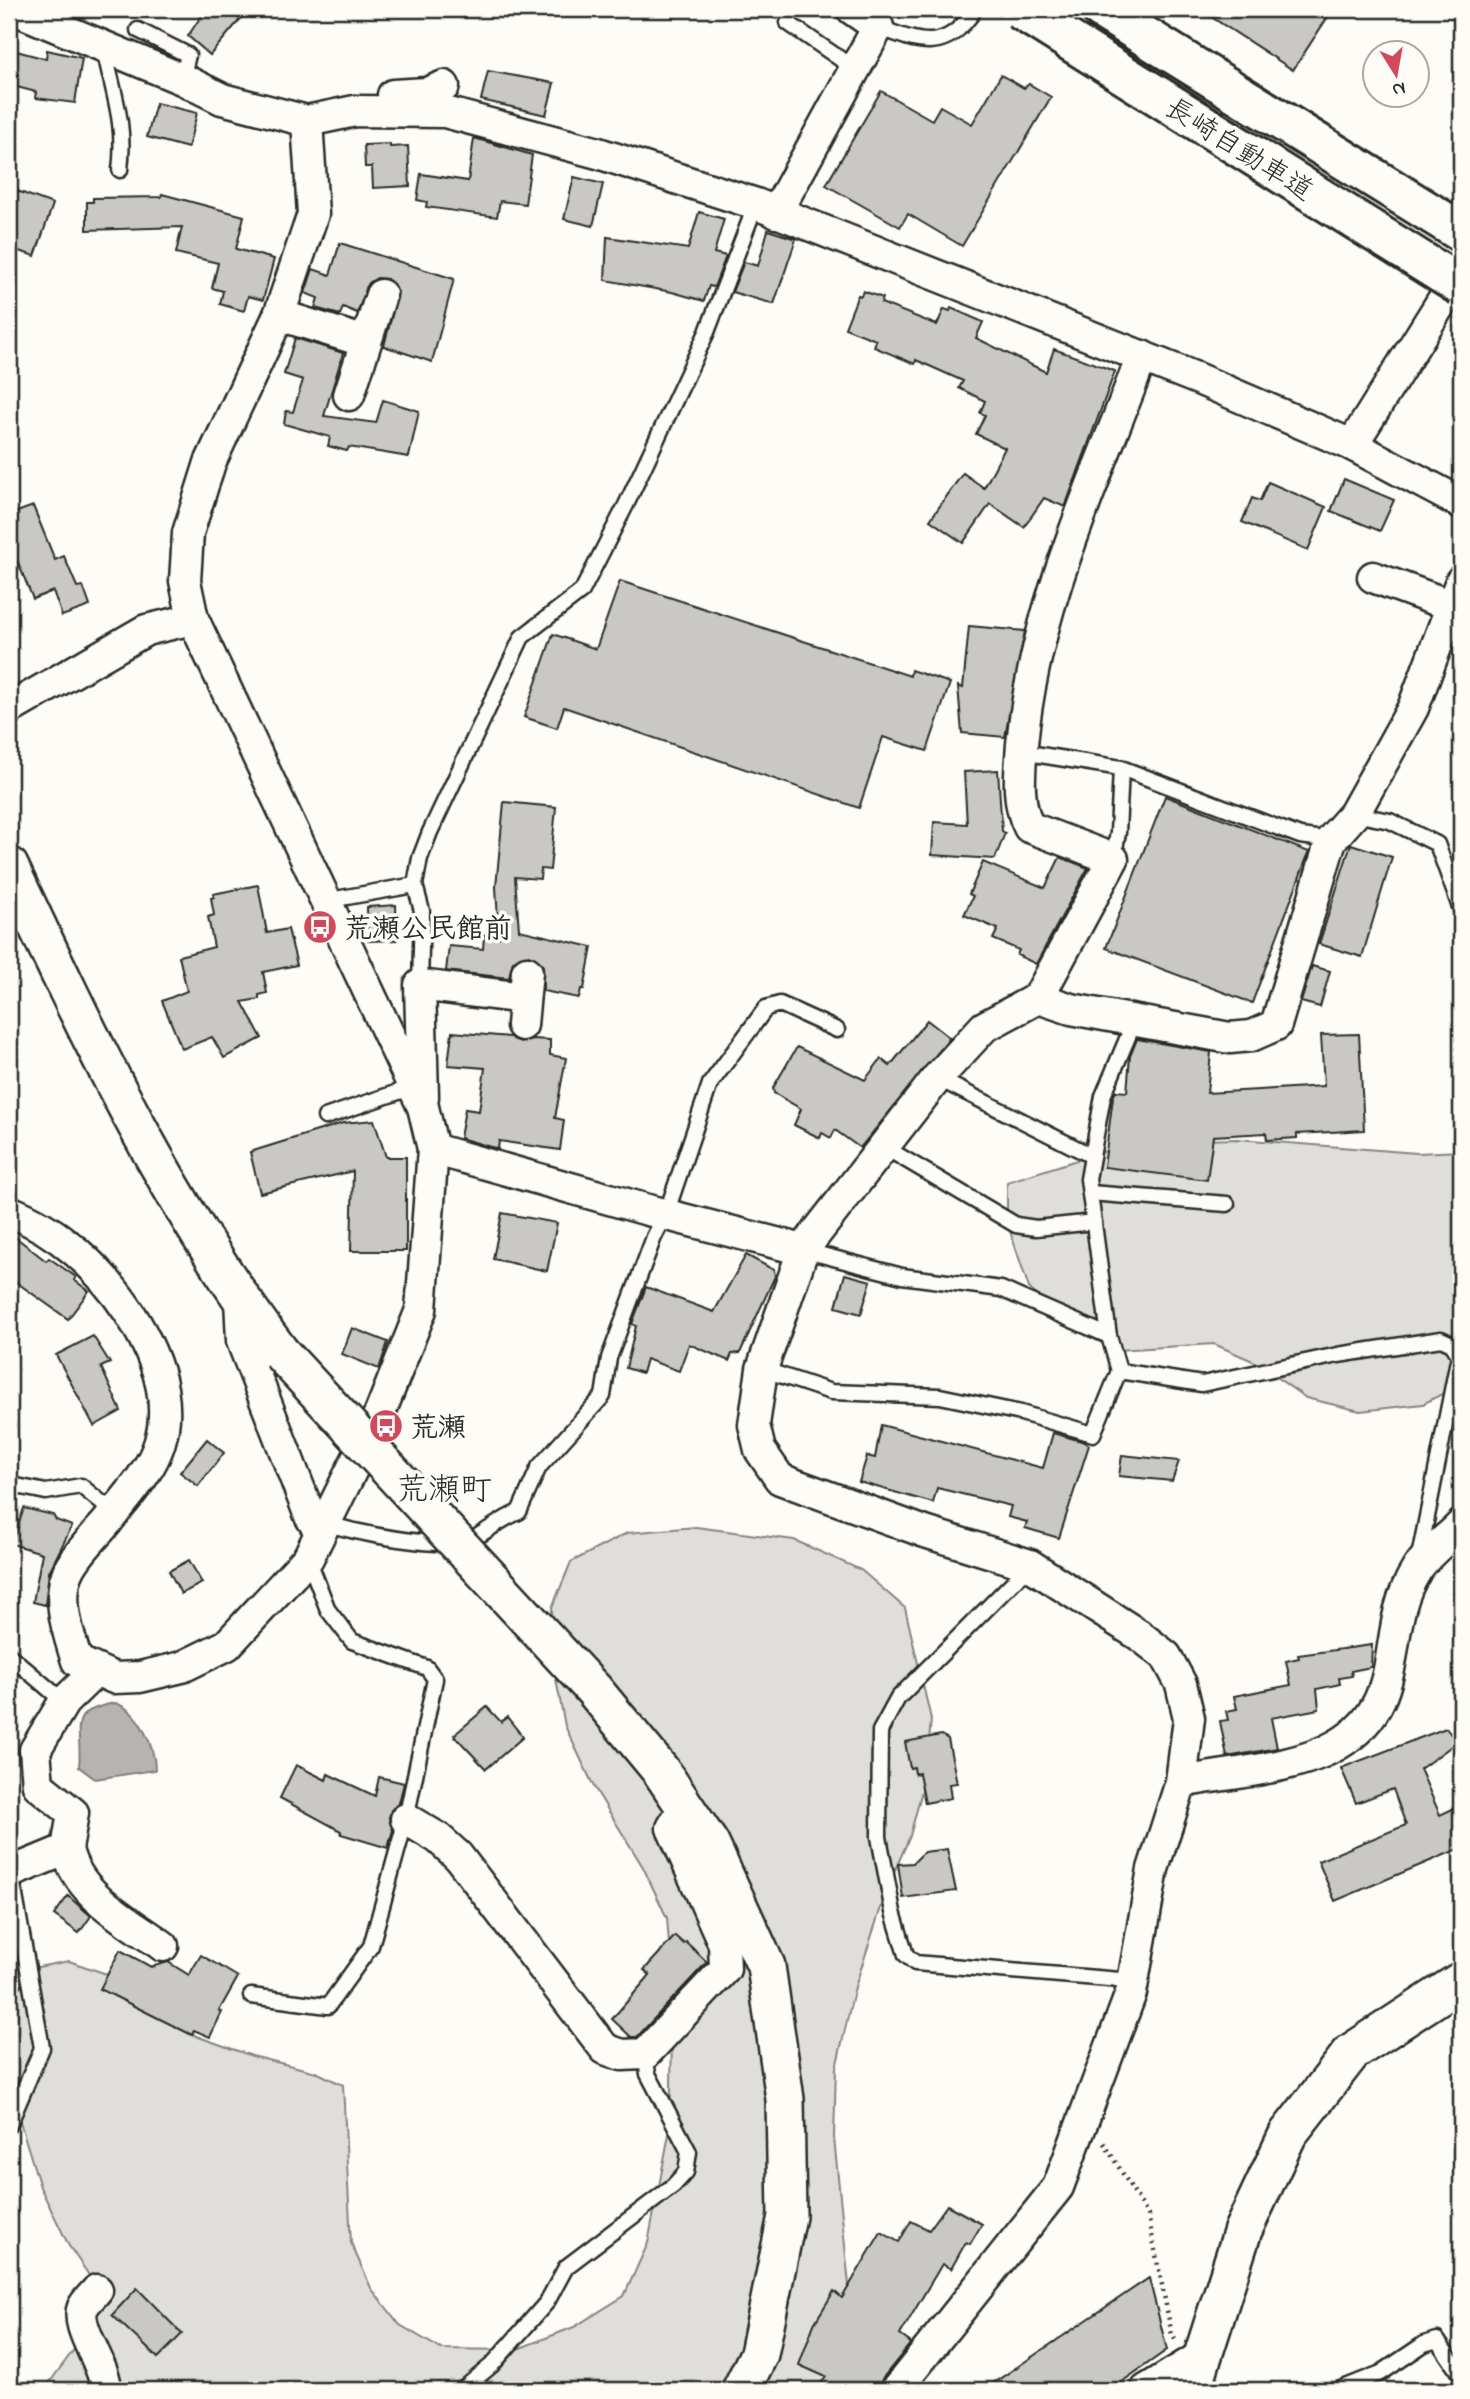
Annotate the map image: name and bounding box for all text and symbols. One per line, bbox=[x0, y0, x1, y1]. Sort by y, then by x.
north arrow bbox=[1362, 38, 1432, 108]
text: N bbox=[1390, 74, 1408, 103]
street label: 長崎自動車道 bbox=[1156, 89, 1320, 213]
bus stop icon: 荒瀬公民館前 bbox=[301, 908, 339, 946]
place label: 荒瀬公民館前 bbox=[344, 910, 512, 951]
bus stop icon: 荒瀬 bbox=[367, 1407, 405, 1445]
place label: 荒瀬 bbox=[410, 1409, 466, 1450]
district label: 荒瀬町 bbox=[396, 1468, 492, 1515]

